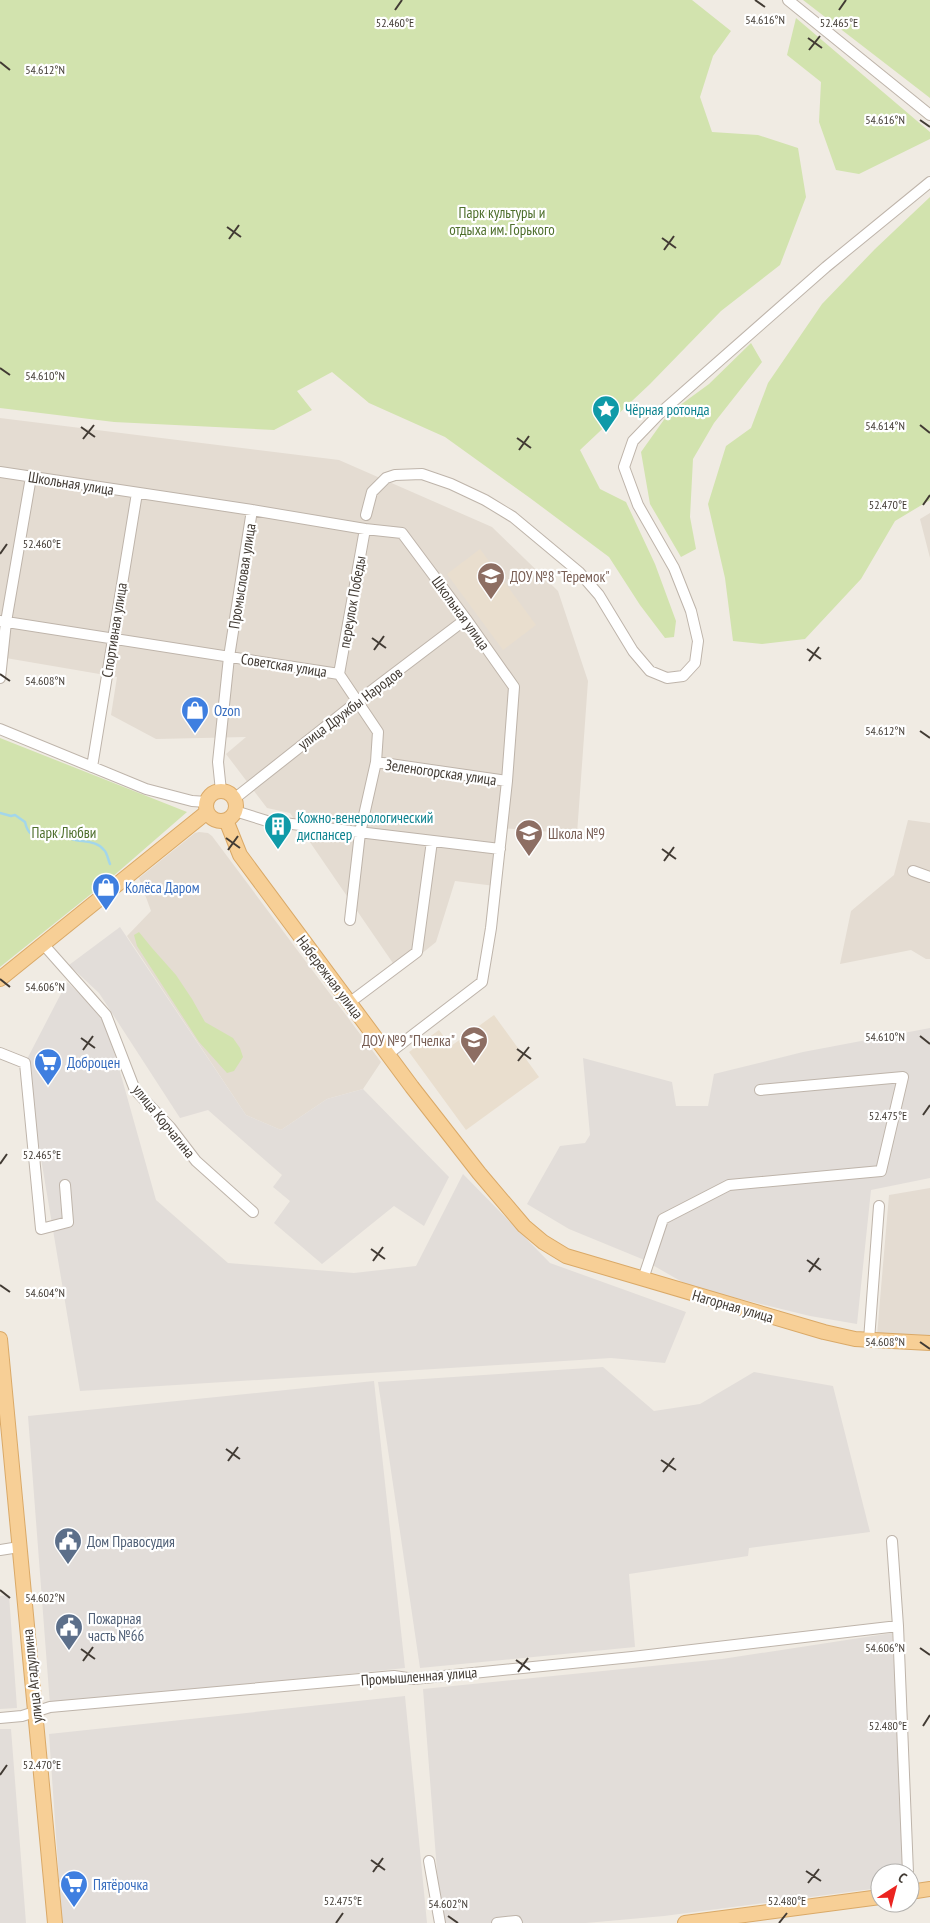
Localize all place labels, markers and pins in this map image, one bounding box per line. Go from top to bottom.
place icon: Чёрная ротонда [591,394,621,433]
place label: Чёрная ротонда [625,400,710,419]
school or university icon: ДОУ №8 "Теремок" [476,561,506,600]
place label: ДОУ №8 "Теремок" [510,567,610,586]
shop icon: Ozon [180,695,210,734]
place label: Ozon [214,701,240,720]
place label: Кожно-венерологический диспансер [297,808,433,844]
building icon: Кожно-венерологический диспансер [263,811,293,850]
school or university icon: Школа №9 [514,818,544,857]
place label: Школа №9 [548,824,605,843]
shop icon: Колёса Даром [91,872,121,911]
place label: Колёса Даром [125,878,200,897]
school or university icon: ДОУ №9 "Пчелка" [459,1025,489,1064]
place label: ДОУ №9 "Пчелка" [362,1031,455,1050]
supermarket icon: Доброцен [33,1047,63,1086]
place label: Доброцен [67,1053,120,1072]
public building icon: Дом Правосудия [53,1526,83,1565]
place label: Дом Правосудия [87,1532,175,1551]
place label: Пожарная часть №66 [88,1609,144,1645]
public building icon: Пожарная часть №66 [54,1612,84,1651]
supermarket icon: Пятёрочка [59,1869,89,1908]
place label: Пятёрочка [93,1875,148,1894]

